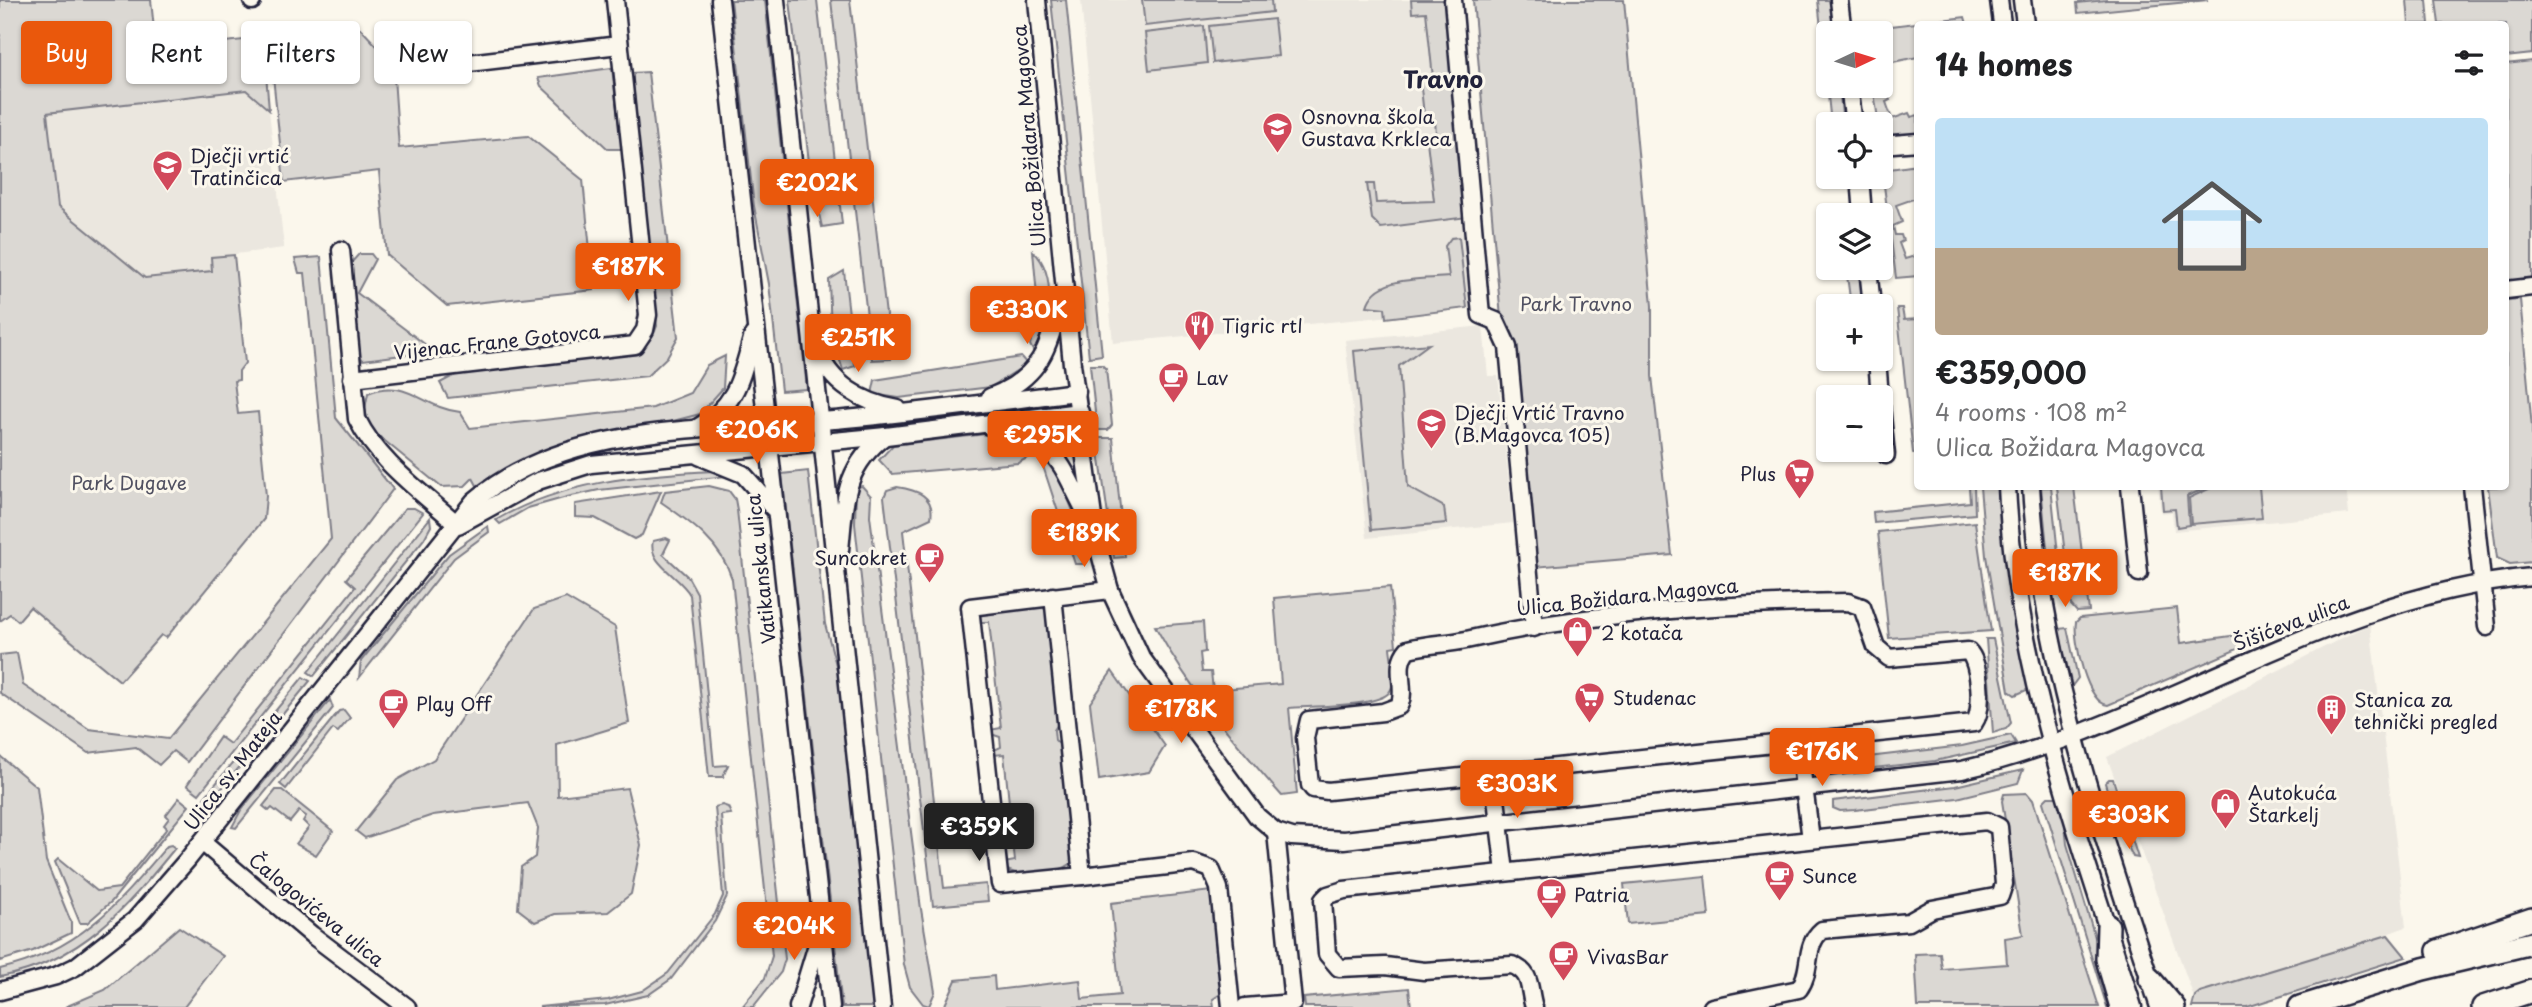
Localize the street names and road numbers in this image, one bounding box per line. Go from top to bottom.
street label: Ulica Božidara Magovca [1004,24,1052,248]
street label: Vijenac Frane Gotovca [393,316,602,366]
street label: Vatikanska ulica [738,493,782,645]
street label: Ulica Božidara Magovca [1515,570,1739,622]
street label: Šišićeva ulica [2229,587,2353,657]
street label: Ulica sv. Mateja [176,704,288,836]
street label: Čalogovićeva ulica [243,845,391,973]

